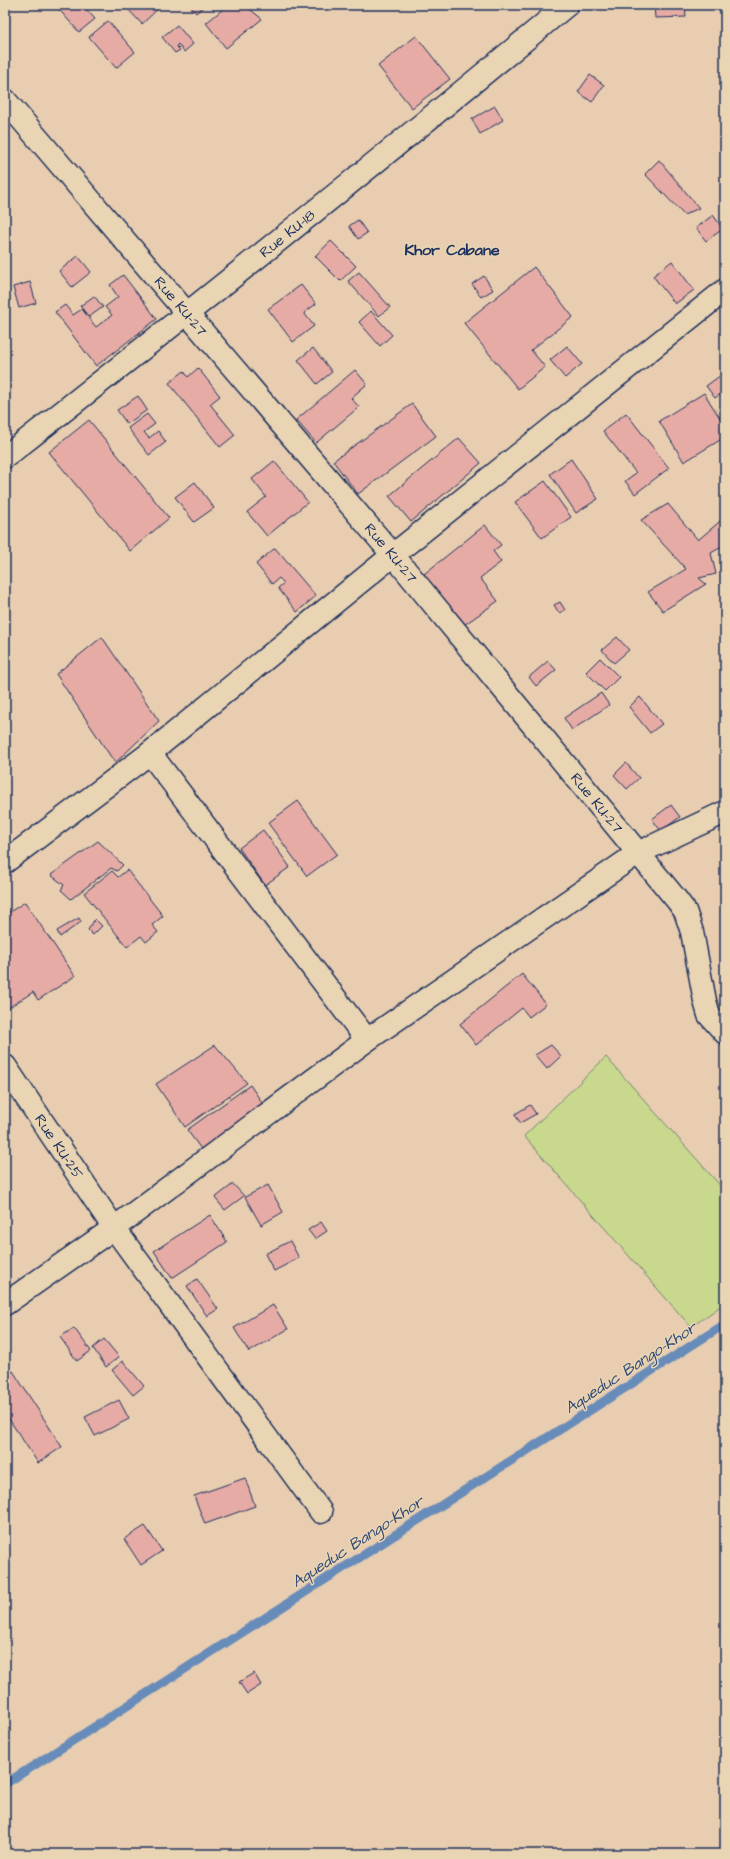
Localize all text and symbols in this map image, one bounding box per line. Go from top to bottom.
street label: Rue KU-18 [255,205,320,263]
district label: Khor Cabane [404,239,500,261]
street label: Rue KU-27 [149,272,212,341]
street label: Rue KU-27 [359,519,422,588]
street label: Rue KU-27 [565,769,628,838]
street label: Rue KU-25 [29,1110,88,1184]
water label: Aqueduc Bango-Khor [560,1316,703,1420]
water label: Aqueduc Bango-Khor [287,1490,430,1594]

